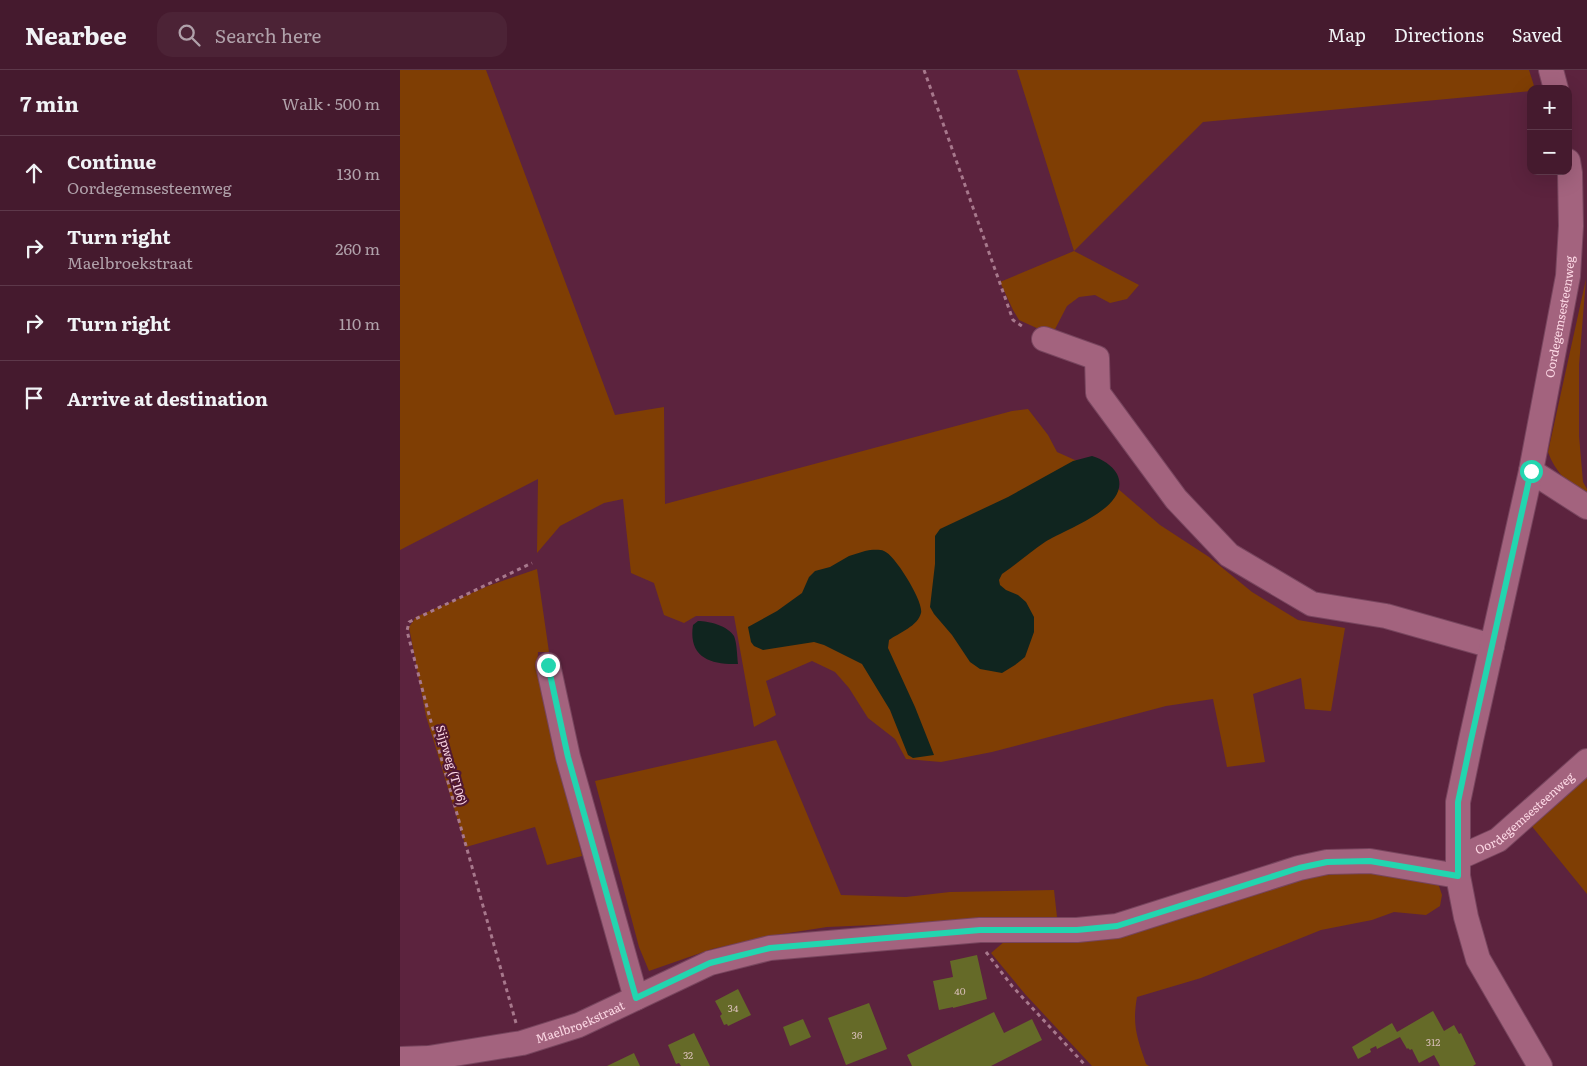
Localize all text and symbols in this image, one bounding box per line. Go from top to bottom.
search box [157,12,507,57]
text: Nearbee [25,17,127,52]
icon: search [175,21,203,49]
text: Search here [215,21,321,49]
text: Map [1328,21,1366,48]
text: Directions [1394,21,1484,48]
text: Saved [1512,21,1562,48]
map controls [1527,85,1572,175]
button: + [1527,85,1572,130]
text: 7 min [20,87,79,118]
text: Walk · 500 m [282,91,380,115]
button: − [1527,130,1572,175]
text: Continue [67,147,156,175]
icon: ahead [20,159,48,187]
text: 130 m [337,161,380,185]
text: Oordegemsesteenweg [67,175,232,199]
text: Turn right [67,222,171,250]
icon: right [20,234,48,262]
text: 260 m [335,236,380,260]
text: Maelbroekstraat [67,250,193,274]
street label: Oordegemsesteenweg [1540,255,1578,379]
icon: right [20,309,48,337]
text: Turn right [67,309,171,337]
text: 110 m [339,311,380,335]
icon: arrive [20,384,48,412]
text: Arrive at destination [67,384,268,412]
route start [1520,460,1543,483]
route end [537,654,560,677]
street label: Sijpweg (T106) [432,723,472,807]
street label: Oordegemsesteenweg [1472,767,1578,858]
house number: 40 [954,983,966,998]
street label: Maelbroekstraat [533,996,627,1047]
house number: 34 [728,1000,739,1015]
house number: 36 [852,1027,863,1042]
house number: 312 [1426,1034,1440,1049]
house number: 32 [683,1047,693,1062]

